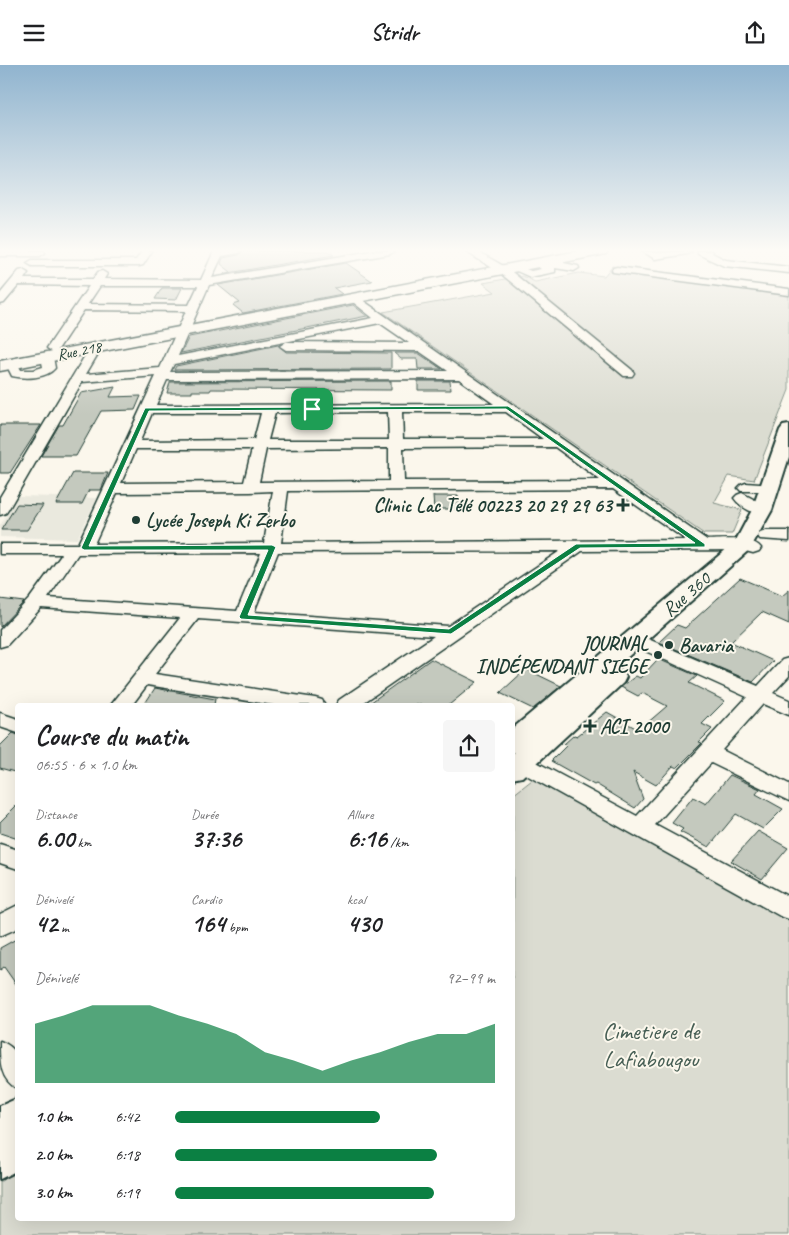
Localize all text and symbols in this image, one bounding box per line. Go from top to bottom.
icon: menu [20,19,48,47]
text: Stridr [371,19,418,47]
icon: share [741,19,769,47]
street label: Rue 218 [55,337,105,365]
pin [291,388,333,430]
icon: arrive [298,395,326,423]
place label: Clinic Lac Télé 00223 20 29 29 63 [373,493,614,518]
marker: Clinic Lac Télé 00223 20 29 29 63 [616,498,630,512]
place label: Lycée Joseph Ki Zerbo [146,508,296,533]
marker: Lycée Joseph Ki Zerbo [130,514,142,526]
street label: Rue 360 [657,565,717,622]
place label: JOURNAL INDÉPENDANT SIEGE [476,631,652,679]
place label: Bavaria [679,633,735,658]
marker: Bavaria [663,639,675,651]
marker: JOURNAL INDÉPENDANT SIEGE [652,649,664,661]
place label: ACI 2000 [600,714,670,739]
text: Course du matin [35,718,188,753]
button: share [443,720,495,772]
marker: ACI 2000 [584,720,596,732]
text: 06:55 · 6 × 1.0 km [35,755,137,775]
text: Distance [35,806,77,823]
text: Durée [191,806,218,823]
text: Allure [347,806,374,823]
text: 6.00 [35,823,74,855]
text: 37:36 [191,823,241,855]
text: 6:16 [347,823,387,855]
text: km [74,834,91,851]
text: /km [387,834,408,851]
text: Dénivelé [35,891,73,908]
text: Cardio [191,891,222,908]
text: kcal [347,891,366,908]
text: 42 [35,908,58,940]
text: 164 [191,908,225,940]
text: 430 [347,908,381,940]
text: m [58,919,69,936]
text: bpm [225,919,248,936]
text: Dénivelé [35,968,78,988]
text: 92–99 m [446,968,495,988]
park label: Cimetiere de Lafiabougou [603,1016,702,1074]
text: 1.0 km [35,1107,72,1127]
text: 6:42 [115,1107,140,1127]
text: 2.0 km [35,1145,72,1165]
text: 6:18 [115,1145,140,1165]
text: 3.0 km [35,1183,72,1203]
text: 6:19 [115,1183,140,1203]

